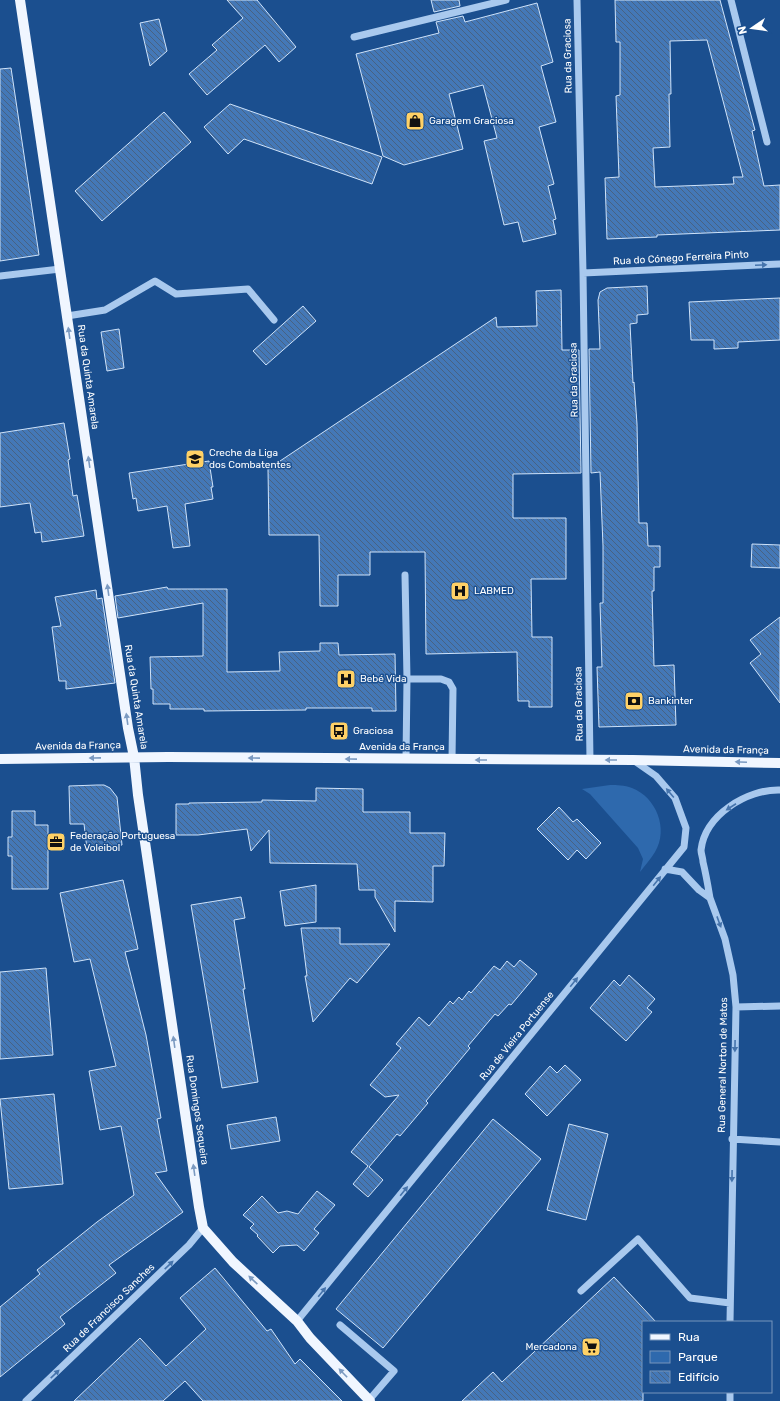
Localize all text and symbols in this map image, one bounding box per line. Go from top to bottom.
north arrow [732,8,772,48]
street label: Rua da Graciosa [561,18,575,94]
text: N [736,25,750,35]
shop icon: Garagem Graciosa [404,110,426,132]
place label: Garagem Graciosa [429,115,514,127]
street label: Rua do Cónego Ferreira Pinto [613,248,749,268]
one-way arrow [755,262,768,268]
street label: Rua da Quinta Amarela [75,324,101,430]
one-way arrow [66,327,72,339]
street label: Rua da Graciosa [567,342,581,418]
place label: Creche da Liga dos Combatentes [209,447,291,471]
school or university icon: Creche da Liga dos Combatentes [184,448,206,470]
one-way arrow [86,456,92,468]
hospital icon: LABMED [449,580,471,602]
one-way arrow [105,584,111,596]
place label: LABMED [474,585,514,597]
street label: Rua da Quinta Amarela [122,644,150,750]
street label: Rua da Graciosa [572,666,586,742]
hospital icon: Bebé Vida [335,668,357,690]
place label: Bebé Vida [360,673,406,685]
bank icon: Bankinter [623,690,645,712]
place label: Bankinter [648,695,693,707]
one-way arrow [124,713,130,725]
bus stop icon: Graciosa [328,720,350,742]
place label: Graciosa [353,725,393,737]
street label: Avenida da França [35,739,121,753]
street label: Avenida da França [359,741,445,753]
street label: Avenida da França [683,743,769,757]
one-way arrow [88,755,101,761]
one-way arrow [247,755,260,761]
one-way arrow [344,756,357,762]
one-way arrow [474,757,487,763]
one-way arrow [604,757,617,763]
one-way arrow [734,759,747,765]
one-way arrow [666,788,675,798]
one-way arrow [725,803,737,810]
place label: Federação Portuguesa de Voleibol [70,830,175,854]
office icon: Federação Portuguesa de Voleibol [45,831,67,853]
one-way arrow [652,875,661,886]
one-way arrow [716,917,722,929]
one-way arrow [570,976,579,987]
street label: Rua de Vieira Portuense [477,989,557,1083]
street label: Rua General Norton de Matos [716,997,730,1133]
one-way arrow [171,1036,177,1048]
one-way arrow [731,1040,738,1052]
street label: Rua Domingos Sequeira [183,1054,211,1166]
one-way arrow [190,1164,196,1177]
one-way arrow [729,1170,735,1183]
one-way arrow [399,1185,408,1196]
one-way arrow [164,1260,174,1270]
street label: Rua de Francisco Sanches [61,1261,157,1355]
one-way arrow [248,1276,257,1285]
one-way arrow [317,1286,326,1297]
legend [642,1321,772,1393]
text: Rua [678,1330,700,1344]
supermarket icon: Mercadona [580,1336,602,1358]
place label: Mercadona [525,1341,577,1353]
text: Parque [678,1350,718,1364]
one-way arrow [339,1368,348,1378]
one-way arrow [50,1370,59,1379]
text: Edifício [678,1370,719,1384]

